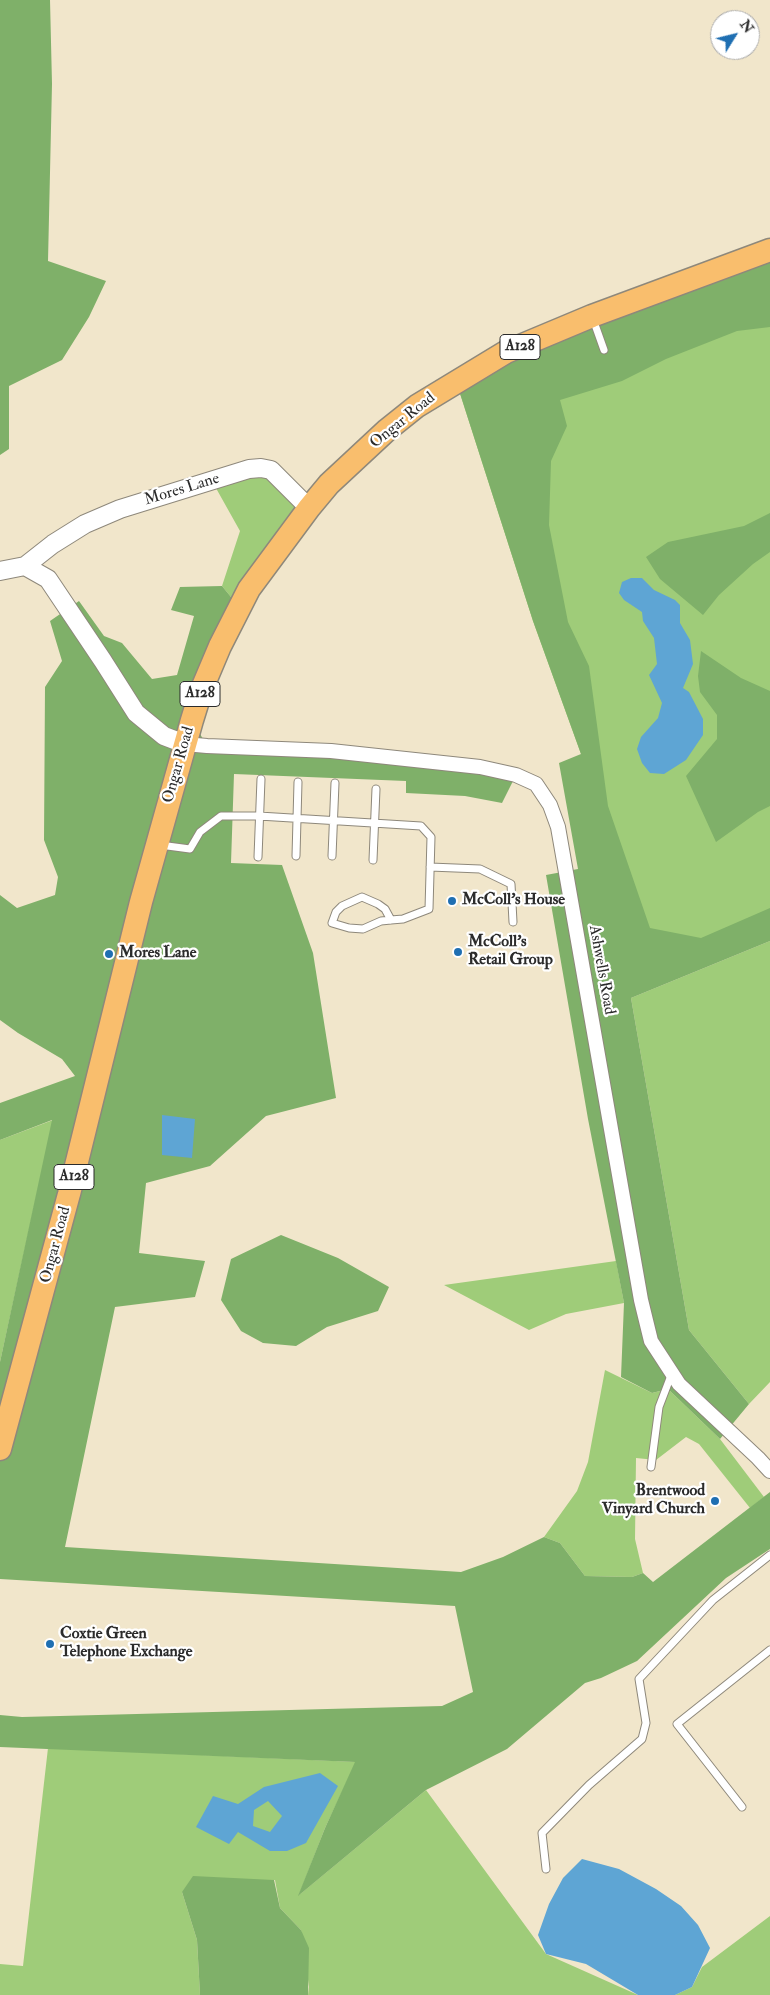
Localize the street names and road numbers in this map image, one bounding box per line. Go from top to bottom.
road number: A128 [500,334,540,360]
street label: Ongar Road [366,389,440,453]
street label: Mores Lane [142,469,222,511]
road number: A128 [180,682,220,706]
street label: Ongar Road [159,725,199,805]
street label: Ashwells Road [584,924,618,1016]
road number: A128 [54,1164,94,1190]
street label: Ongar Road [37,1205,75,1285]

